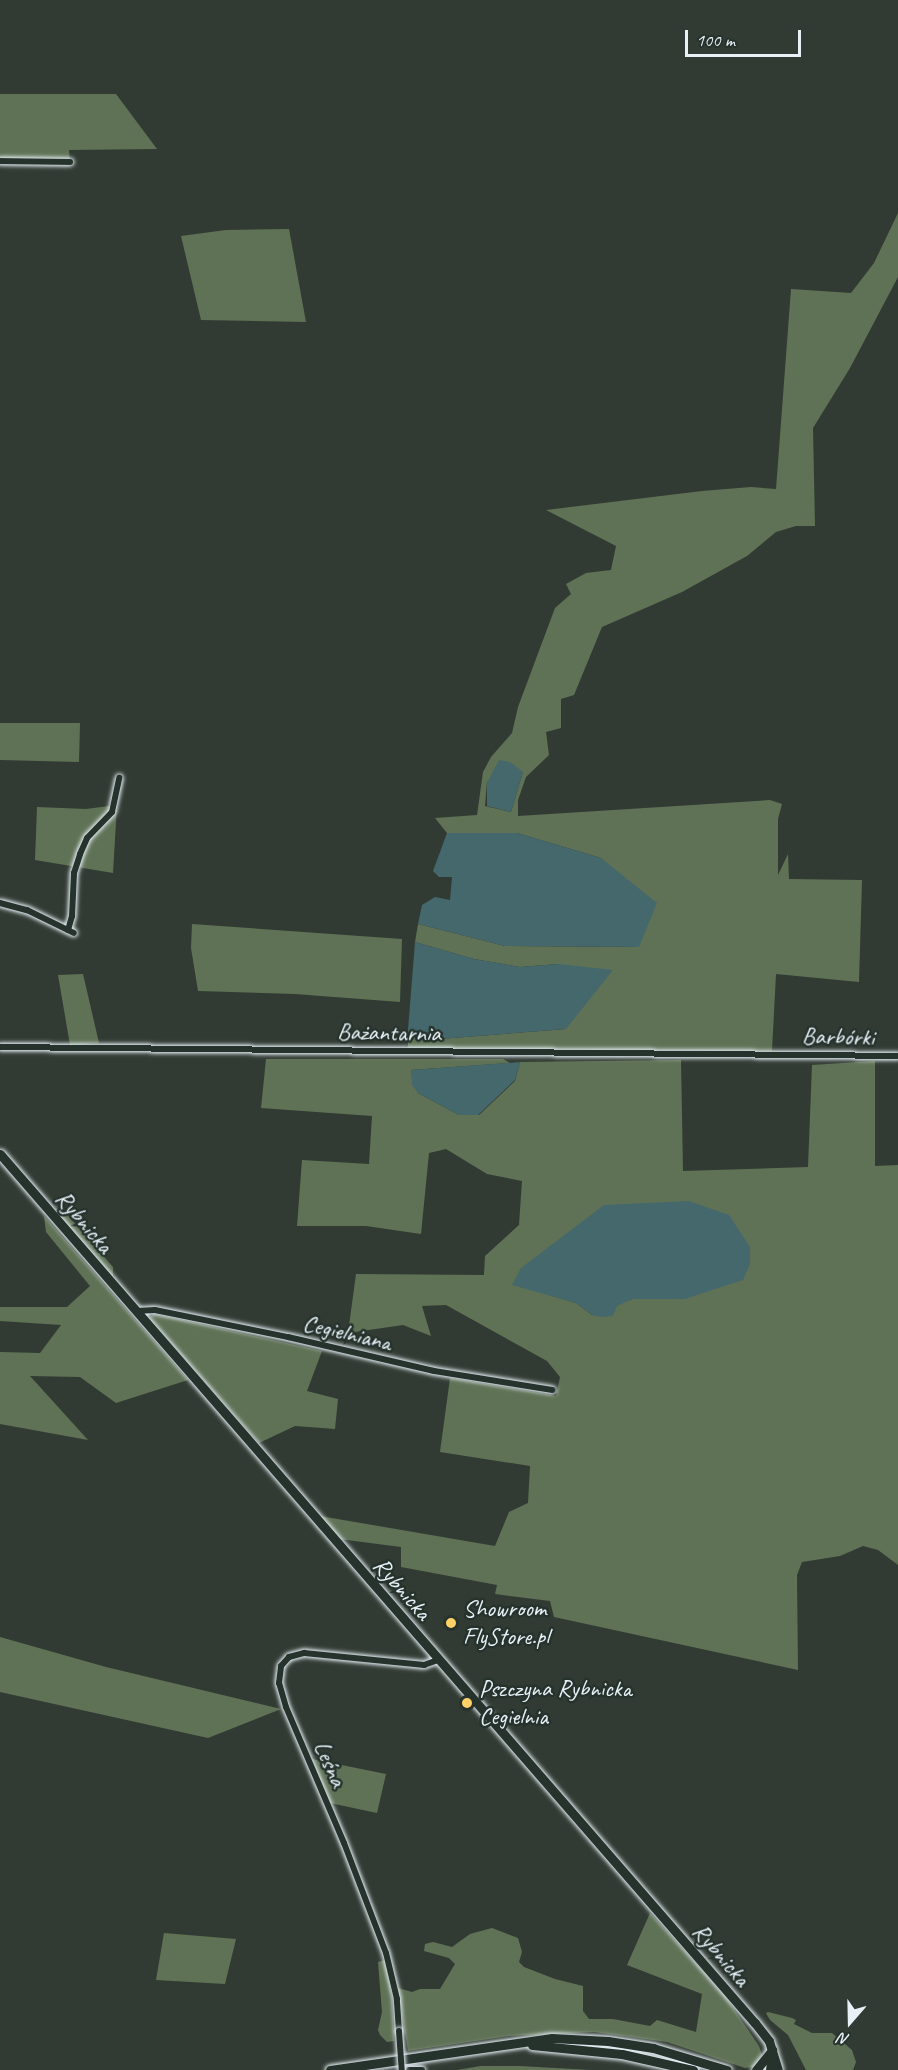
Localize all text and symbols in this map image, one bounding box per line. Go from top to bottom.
scale bar [688,18,804,56]
text: 100 m [696,29,735,51]
street label: Bażantarnia [337,1018,441,1048]
street label: Barbórki [802,1022,874,1052]
street label: Rybnicka [49,1185,119,1259]
street label: Cegielniana [300,1309,394,1357]
street label: Rybnicka [367,1552,437,1626]
place label: Showroom FlyStore.pl [463,1595,549,1651]
marker: Showroom FlyStore.pl [444,1616,458,1630]
place label: Pszczyna Rybnicka Cegielnia [479,1675,631,1731]
marker: Pszczyna Rybnicka Cegielnia [460,1696,474,1710]
street label: Leśna [307,1737,353,1791]
street label: Rybnicka [686,1918,756,1992]
north arrow [820,1992,880,2052]
text: N [836,2028,852,2050]

